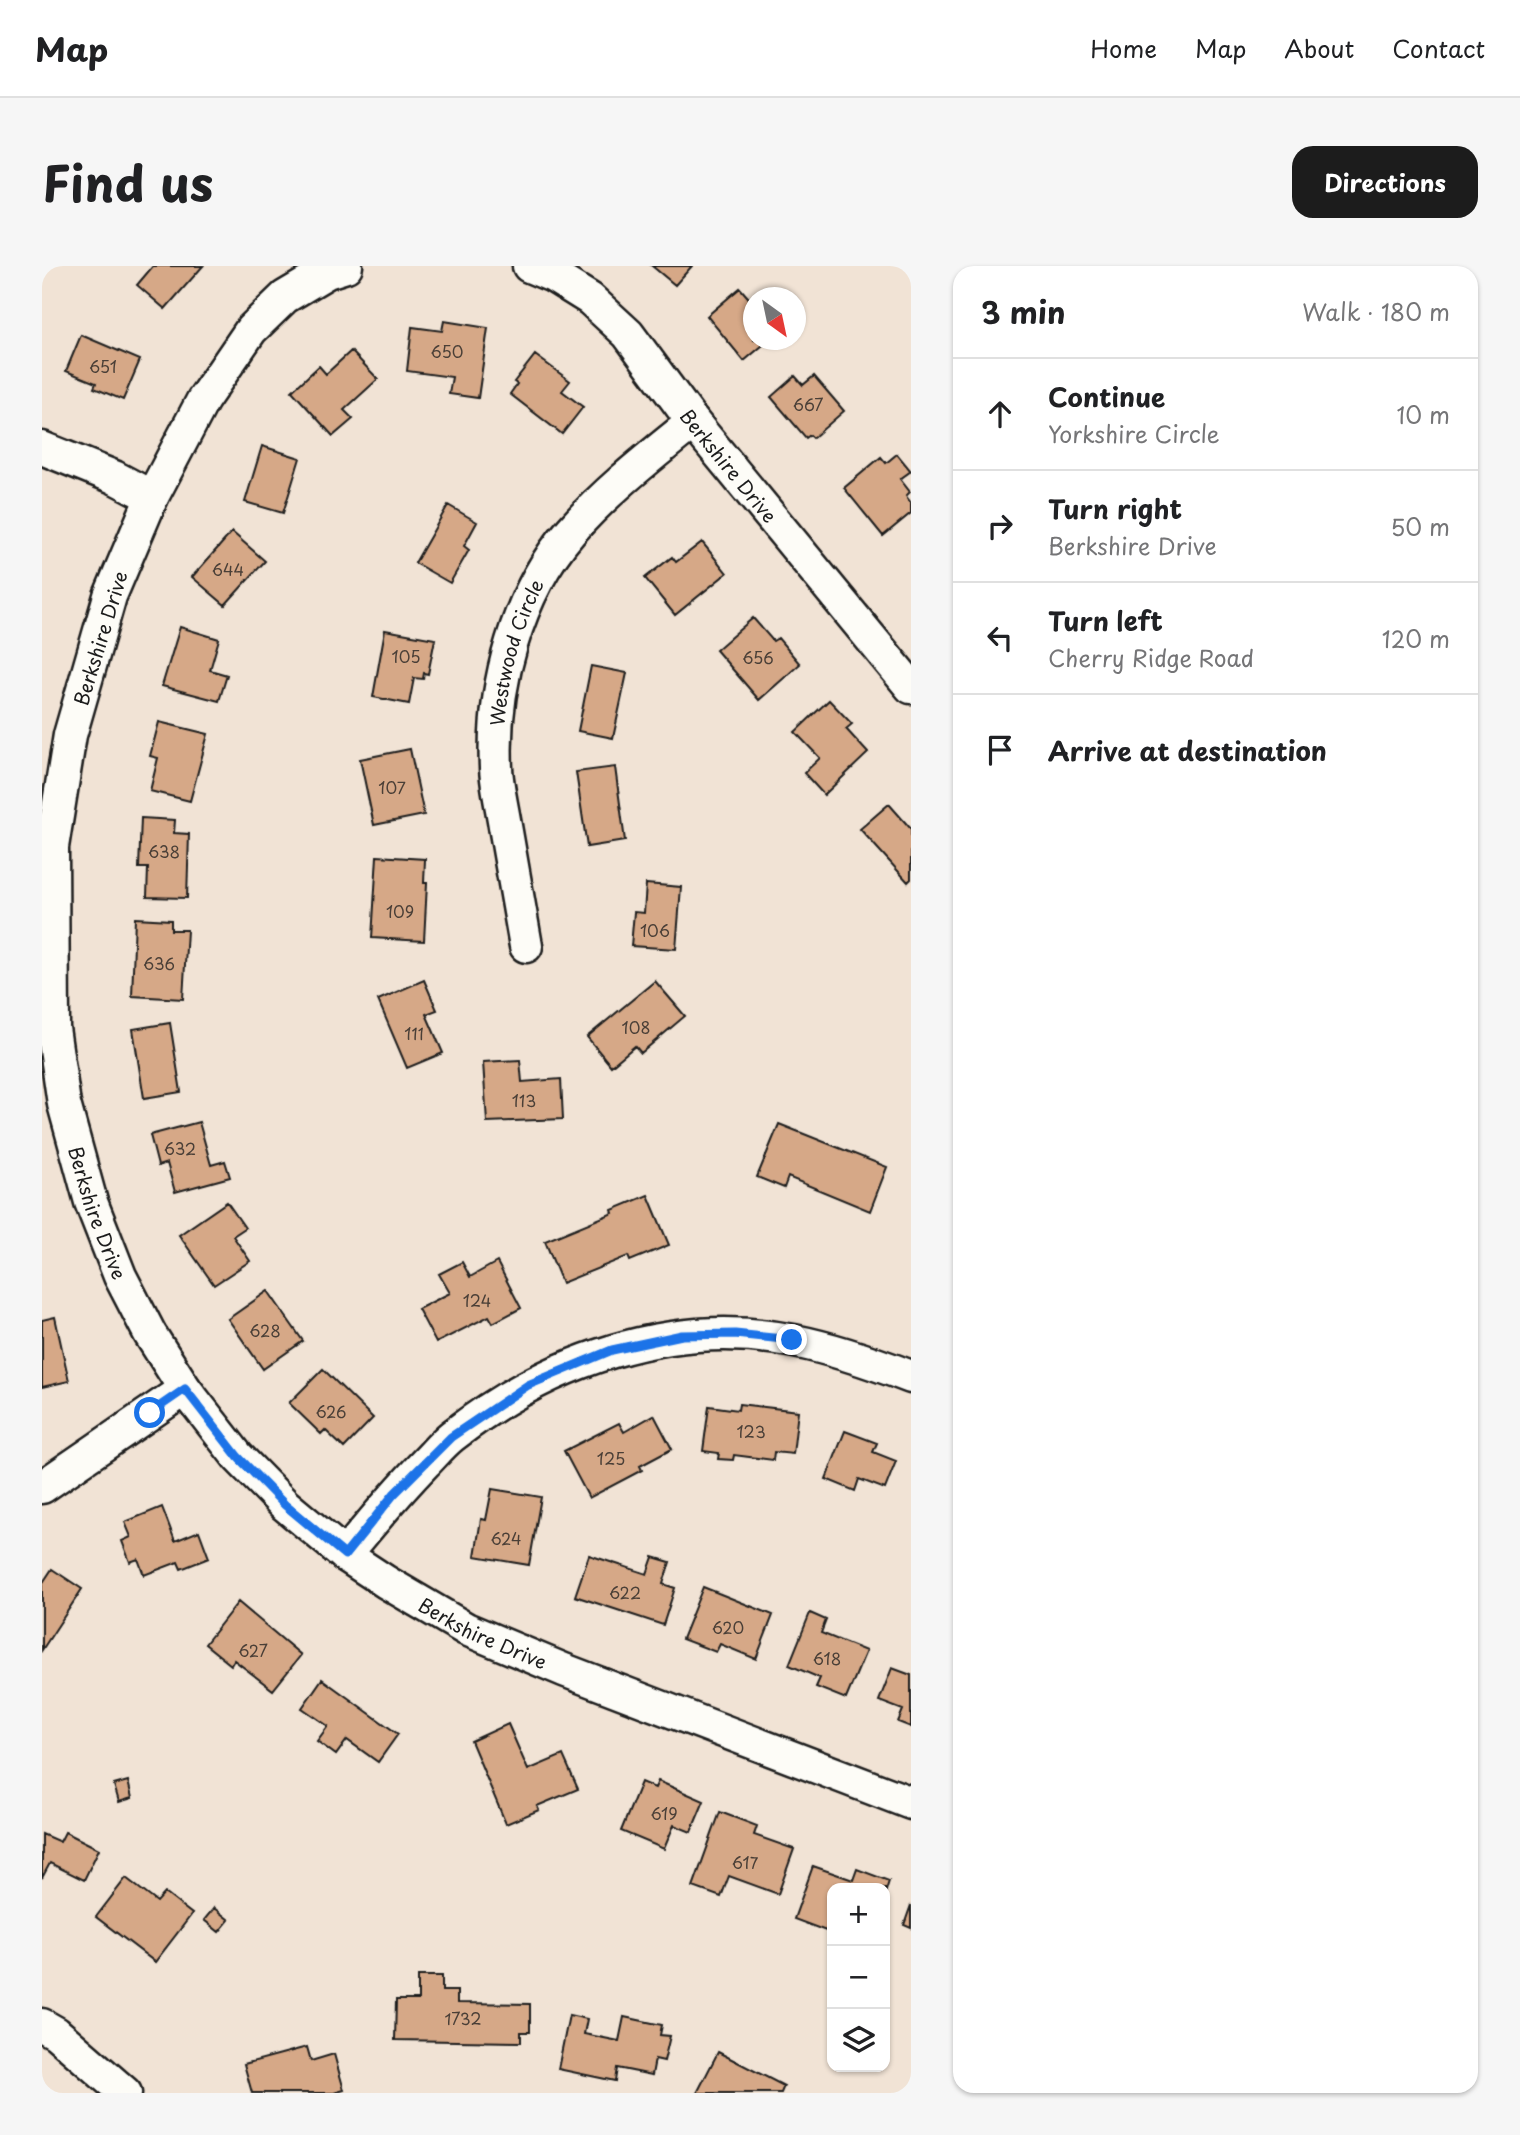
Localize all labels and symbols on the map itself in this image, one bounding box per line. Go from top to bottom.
north arrow [743,287,806,350]
house number: 650 [431,339,463,363]
house number: 651 [89,354,117,378]
house number: 667 [793,392,823,416]
street label: Berkshire Drive [674,403,784,528]
house number: 644 [212,557,244,581]
street label: Berkshire Drive [66,567,134,709]
street label: Westwood Circle [482,574,550,727]
house number: 105 [391,644,421,668]
house number: 656 [742,645,774,669]
house number: 107 [378,775,406,799]
house number: 638 [148,839,180,863]
house number: 109 [386,899,414,923]
house number: 106 [640,918,670,942]
house number: 636 [143,951,175,975]
house number: 108 [622,1015,650,1039]
house number: 111 [404,1021,424,1045]
house number: 113 [512,1088,536,1112]
house number: 632 [164,1136,196,1160]
street label: Berkshire Drive [62,1143,134,1283]
house number: 124 [463,1288,491,1312]
house number: 628 [249,1318,281,1342]
route end [776,1324,807,1355]
route start [134,1397,165,1428]
house number: 626 [315,1399,347,1423]
house number: 123 [736,1419,766,1443]
house number: 125 [597,1446,625,1470]
house number: 624 [490,1526,522,1550]
house number: 622 [609,1580,641,1604]
street label: Berkshire Drive [413,1590,551,1675]
house number: 620 [712,1615,744,1639]
house number: 627 [238,1638,268,1662]
house number: 618 [813,1646,841,1670]
house number: 619 [650,1801,678,1825]
house number: 617 [732,1850,759,1874]
house number: 1732 [444,2006,482,2030]

